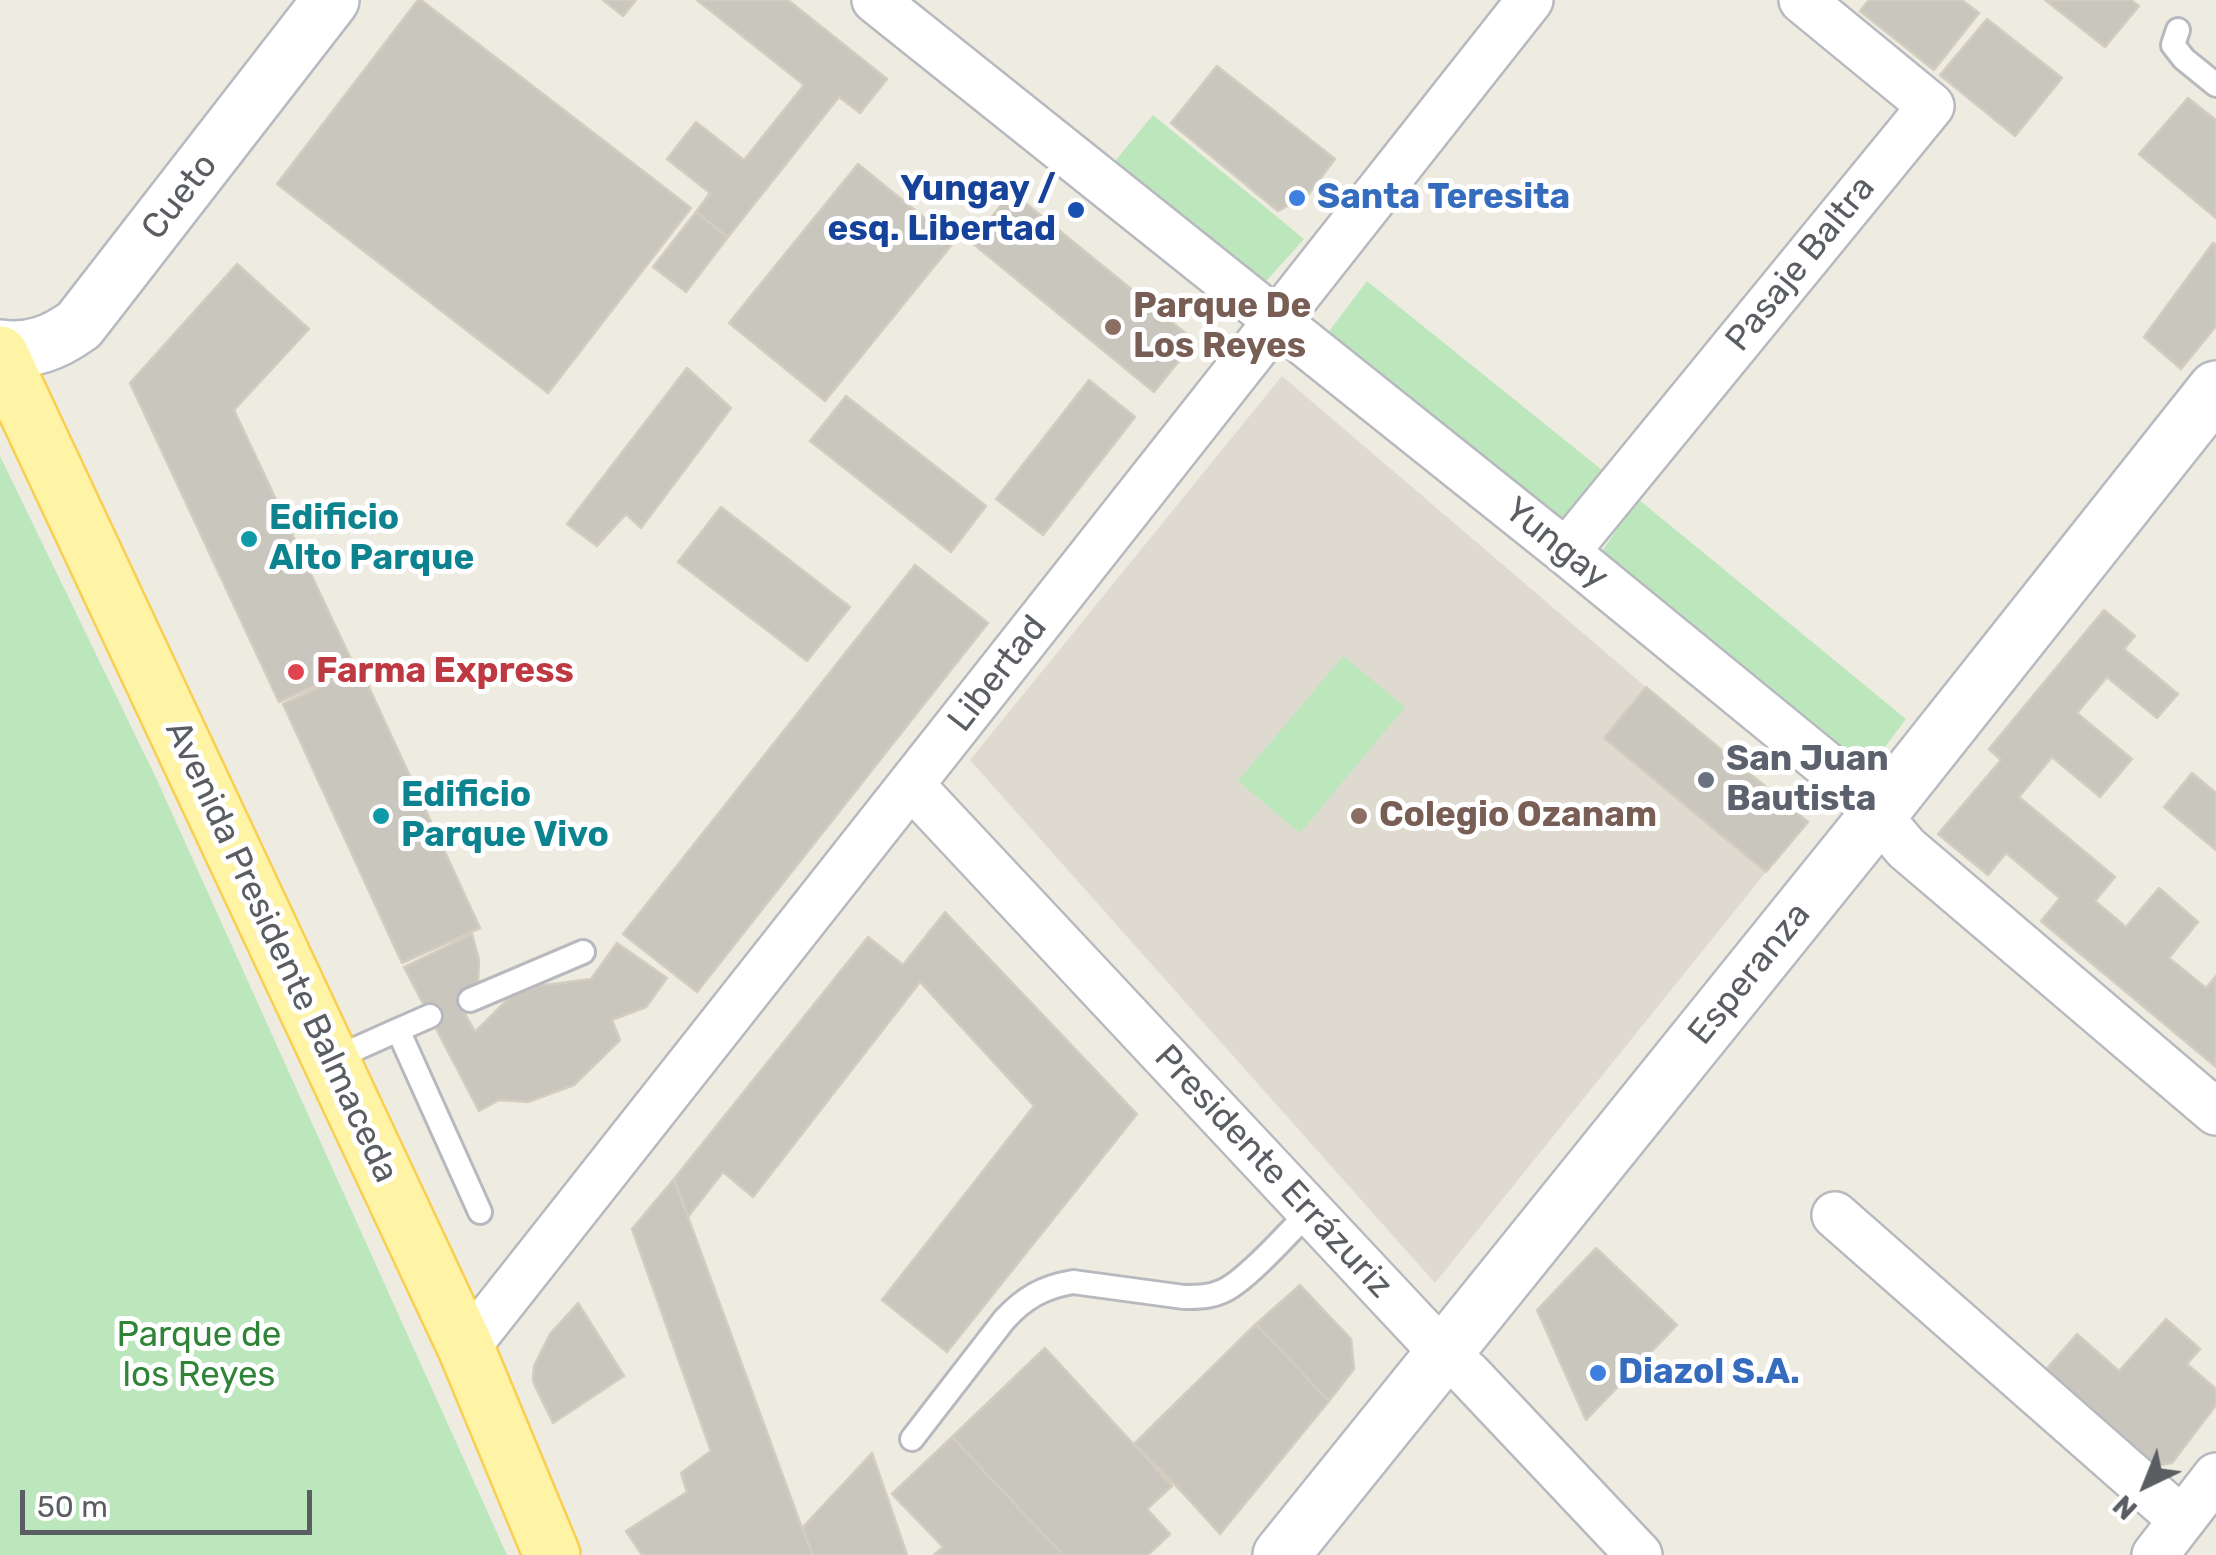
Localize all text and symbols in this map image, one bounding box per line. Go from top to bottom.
street label: Cueto [133,146,227,248]
street label: Pasaje Baltra [1718,168,1884,360]
place label: Yungay / esq. Libertad [828,169,1056,251]
place label: Santa Teresita [1317,177,1570,219]
marker: Santa Teresita [1286,187,1308,209]
marker: Yungay / esq. Libertad [1065,199,1087,221]
place label: Parque De Los Reyes [1133,286,1311,368]
marker: Parque De Los Reyes [1102,316,1124,338]
street label: Yungay [1495,489,1617,599]
place label: Edificio Alto Parque [269,498,474,580]
marker: Edificio Alto Parque [238,528,260,550]
street label: Libertad [940,608,1056,740]
place label: Farma Express [316,651,574,693]
marker: Farma Express [285,661,307,683]
street label: Avenida Presidente Balmaceda [155,715,407,1189]
place label: San Juan Bautista [1726,739,1889,821]
marker: San Juan Bautista [1695,769,1717,791]
place label: Edificio Parque Vivo [401,775,609,857]
place label: Colegio Ozanam [1379,795,1657,837]
marker: Edificio Parque Vivo [370,805,392,827]
marker: Colegio Ozanam [1348,805,1370,827]
street label: Esperanza [1680,895,1820,1053]
street label: Presidente Errázuriz [1145,1037,1401,1307]
park label: Parque de los Reyes [117,1315,281,1397]
place label: Diazol S.A. [1618,1352,1800,1394]
marker: Diazol S.A. [1587,1362,1609,1384]
north arrow [2096,1435,2196,1535]
scale bar [25,1470,318,1532]
text: N [2107,1488,2144,1526]
text: 50 m [37,1489,108,1525]

